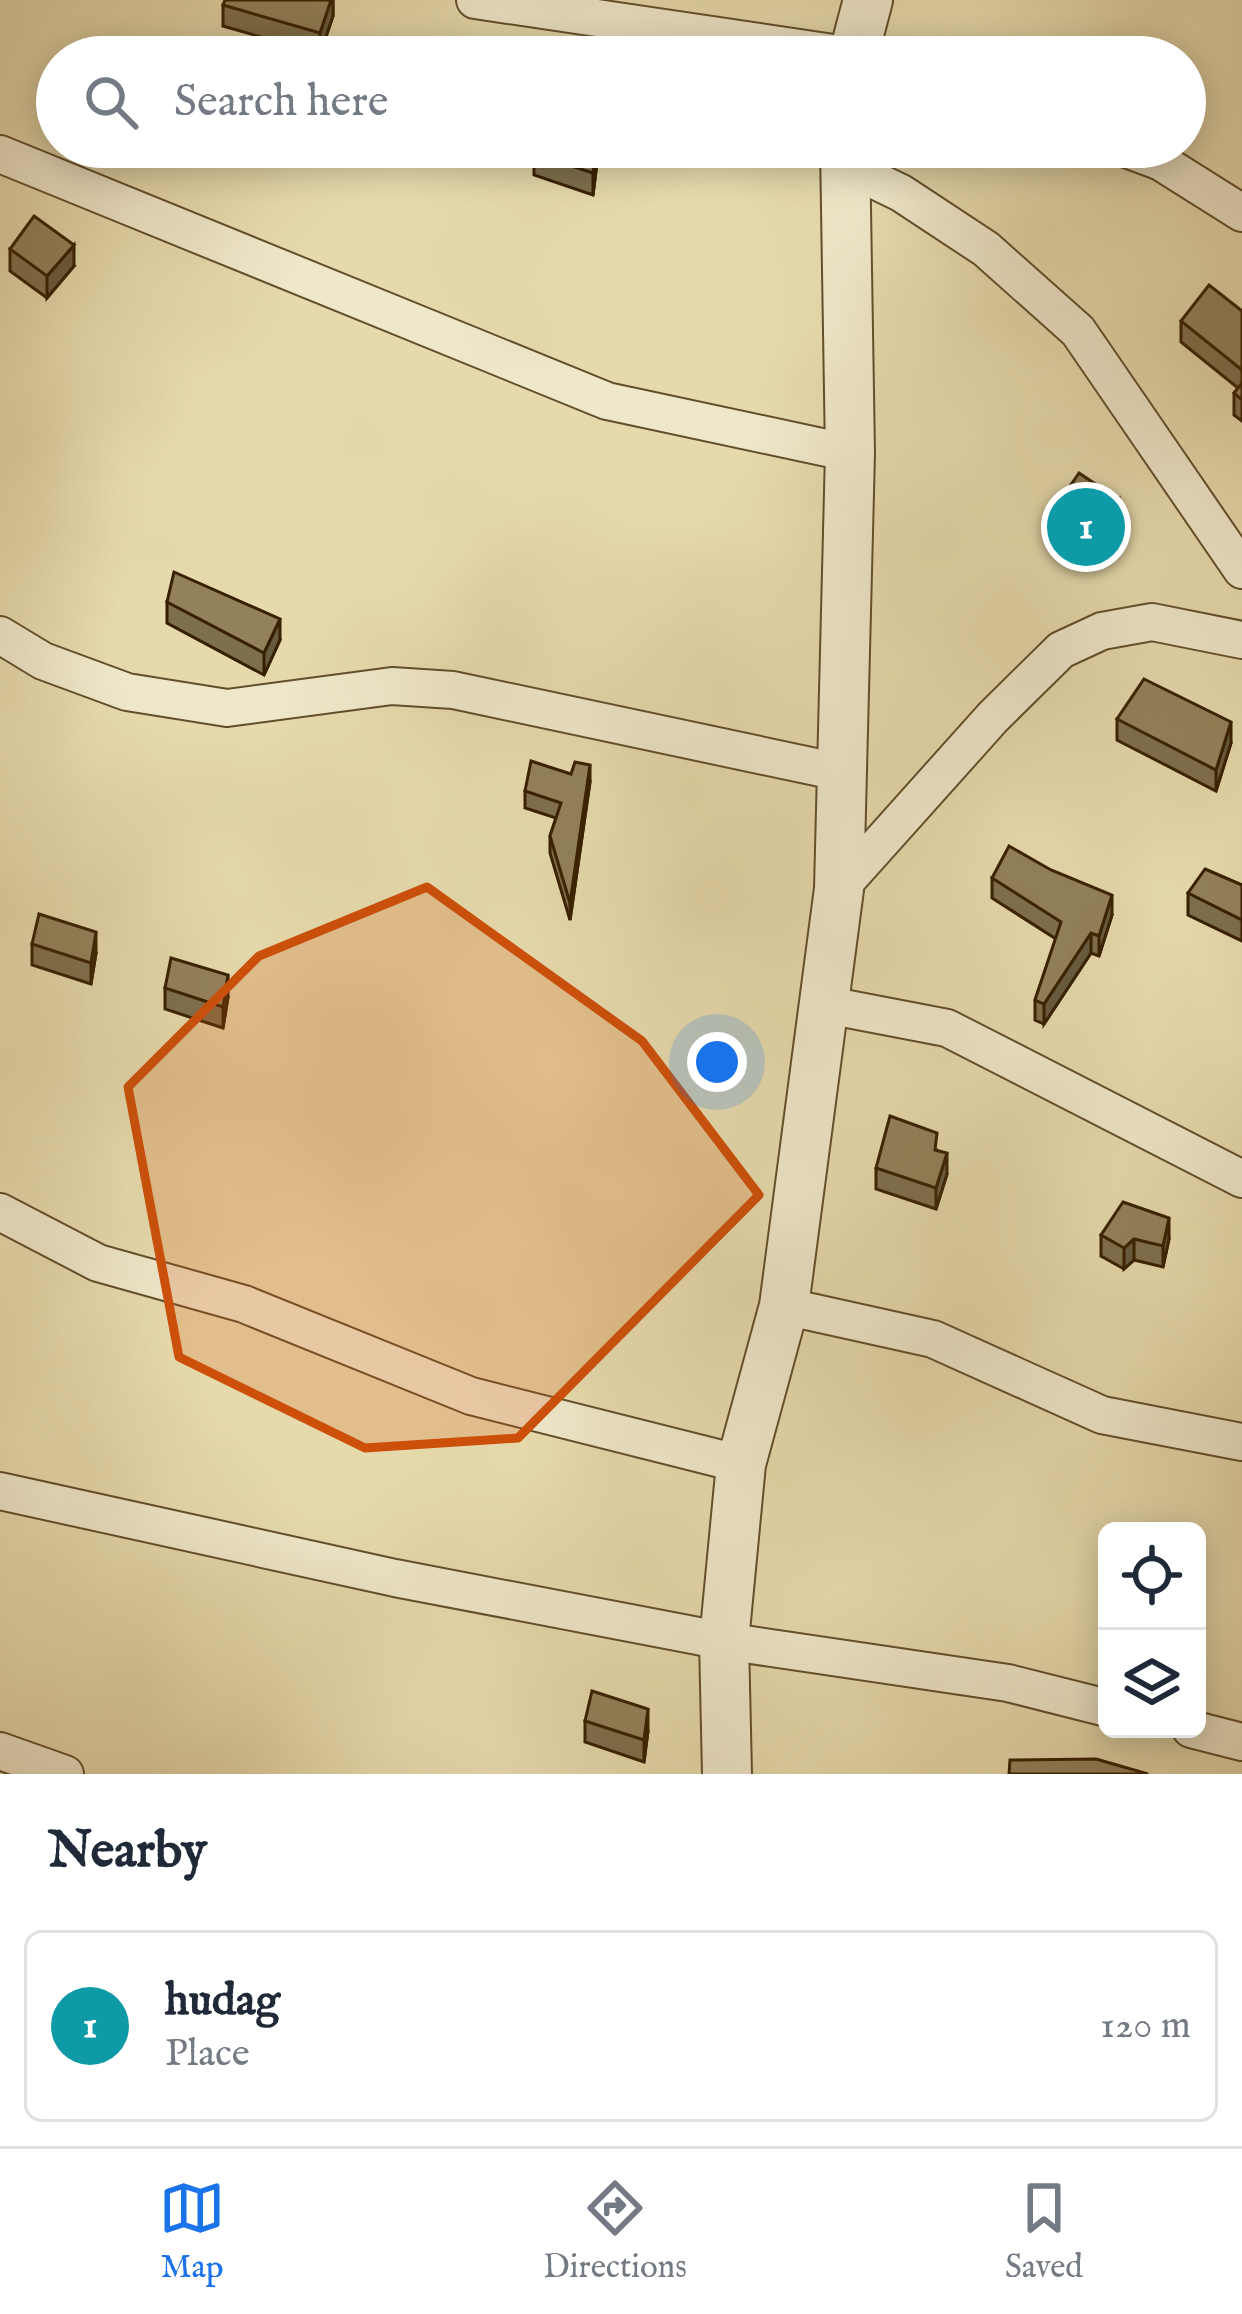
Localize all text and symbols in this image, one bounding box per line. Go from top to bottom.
search box [36,36,1206,168]
icon: search [78,69,144,135]
text: Search here [174,74,388,131]
pin: 1 [1047,482,1125,572]
your location [687,1032,747,1092]
map controls [1098,1522,1206,1738]
button: locate [1098,1522,1206,1630]
button: layers [1098,1630,1206,1738]
text: Nearby [48,1820,207,1885]
text: hudag [165,1973,280,2030]
text: 1 [83,2002,97,2051]
text: 120 m [1100,2002,1191,2051]
text: Place [165,2030,250,2079]
tab: Map [159,2175,225,2289]
tab: Directions [543,2175,687,2289]
tab: Saved [1005,2175,1083,2289]

